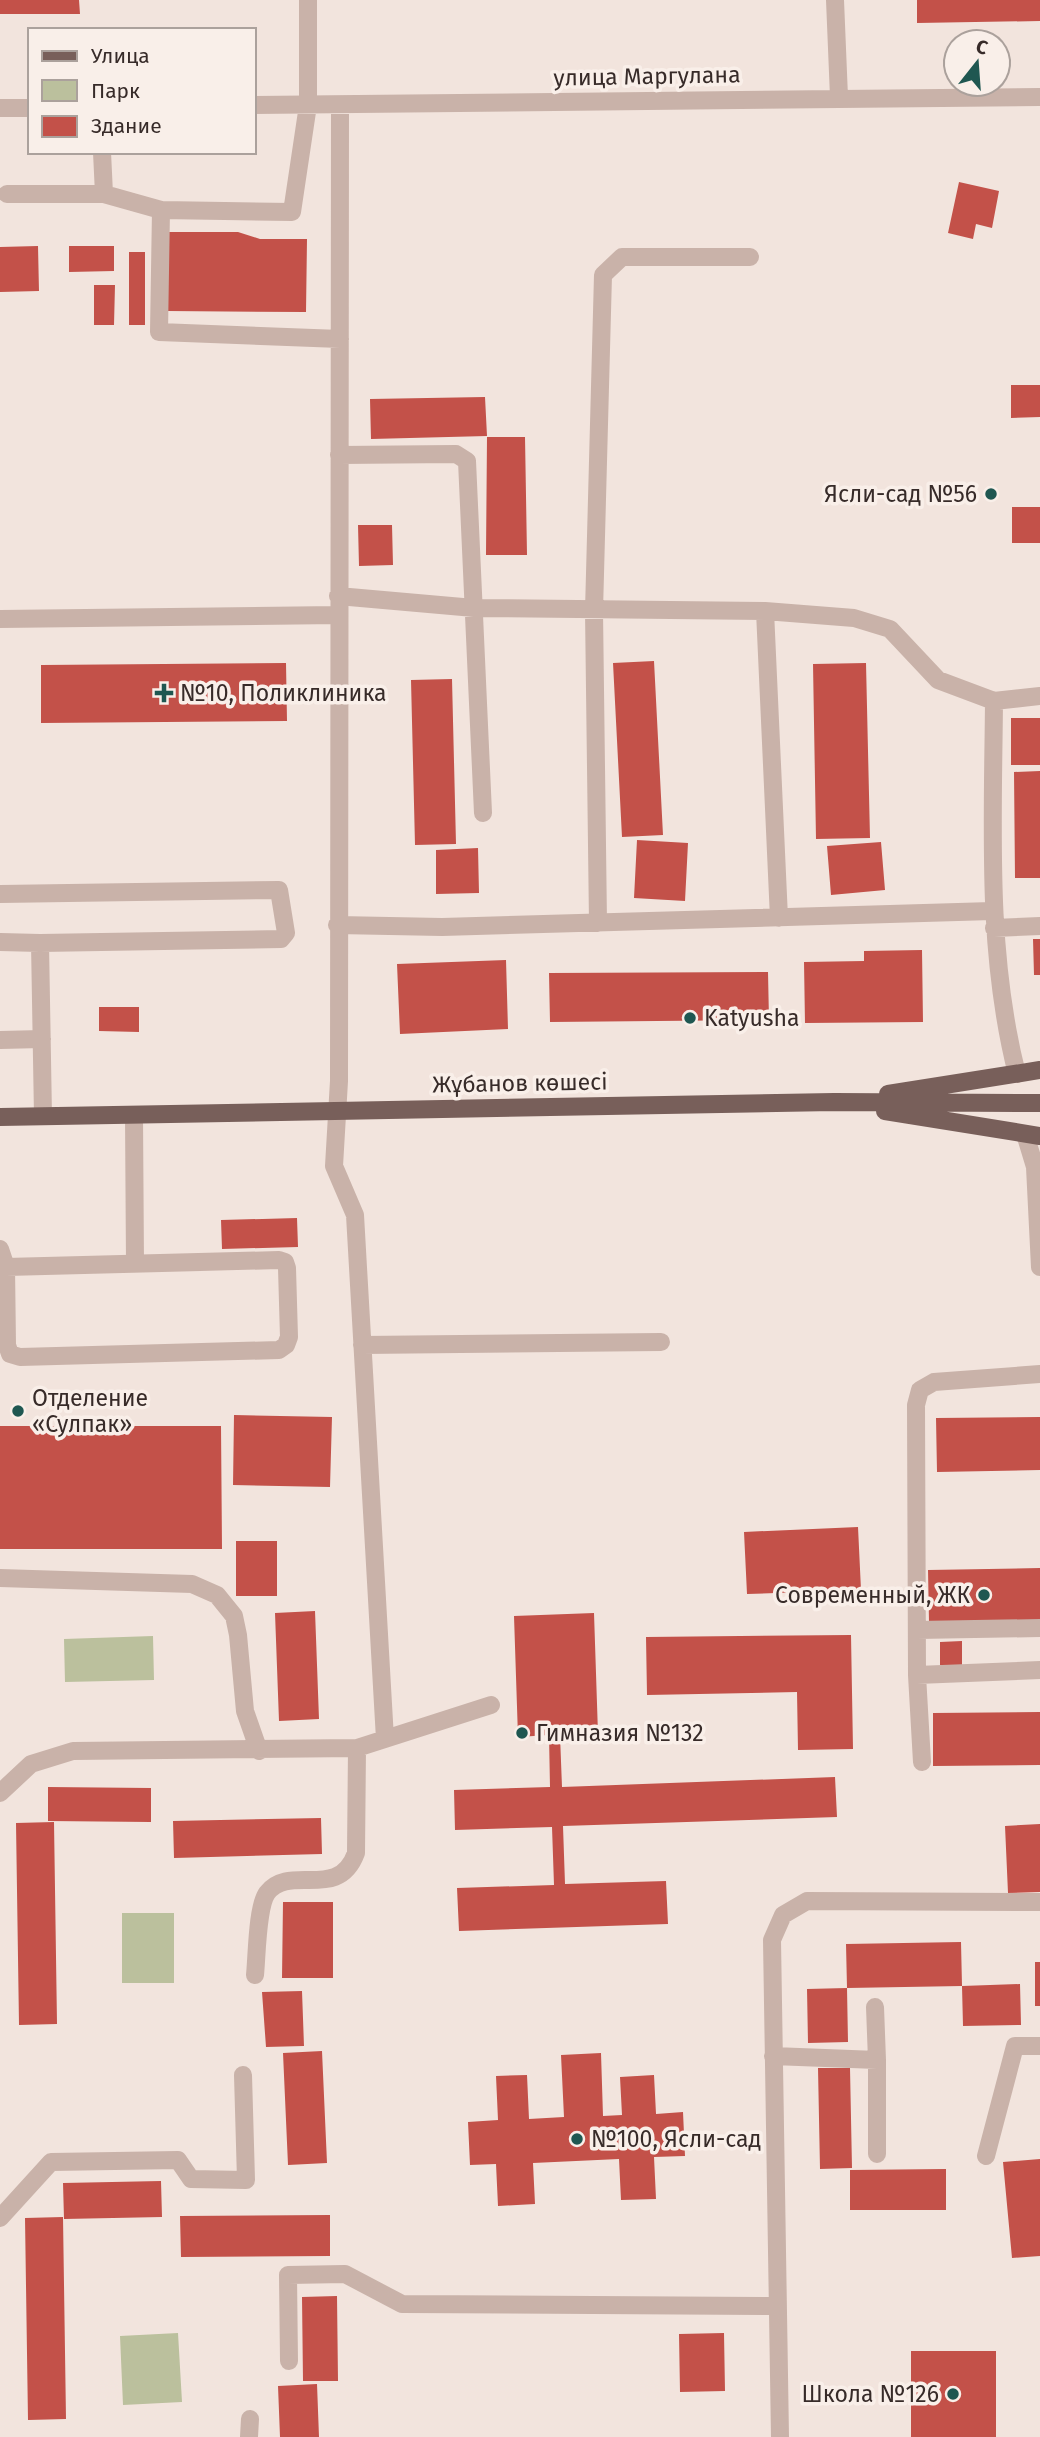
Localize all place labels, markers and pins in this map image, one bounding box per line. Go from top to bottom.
place label: Ясли-сад №56 [824,480,977,508]
marker: Ясли-сад №56 [983,486,999,502]
place label: №10, Поликлиника [180,679,387,707]
marker: №10, Поликлиника [154,683,174,703]
place label: Katyusha [704,1004,800,1032]
marker: Katyusha [682,1010,698,1026]
place label: Отделение «Сулпак» [32,1384,148,1438]
marker: Отделение «Сулпак» [10,1403,26,1419]
place label: Современный, ЖК [775,1581,970,1609]
marker: Современный, ЖК [976,1587,992,1603]
place label: Гимназия №132 [536,1719,704,1747]
marker: Гимназия №132 [514,1725,530,1741]
place label: №100, Ясли-сад [591,2125,761,2153]
marker: №100, Ясли-сад [569,2131,585,2147]
place label: Школа №126 [802,2380,939,2408]
marker: Школа №126 [945,2386,961,2402]

